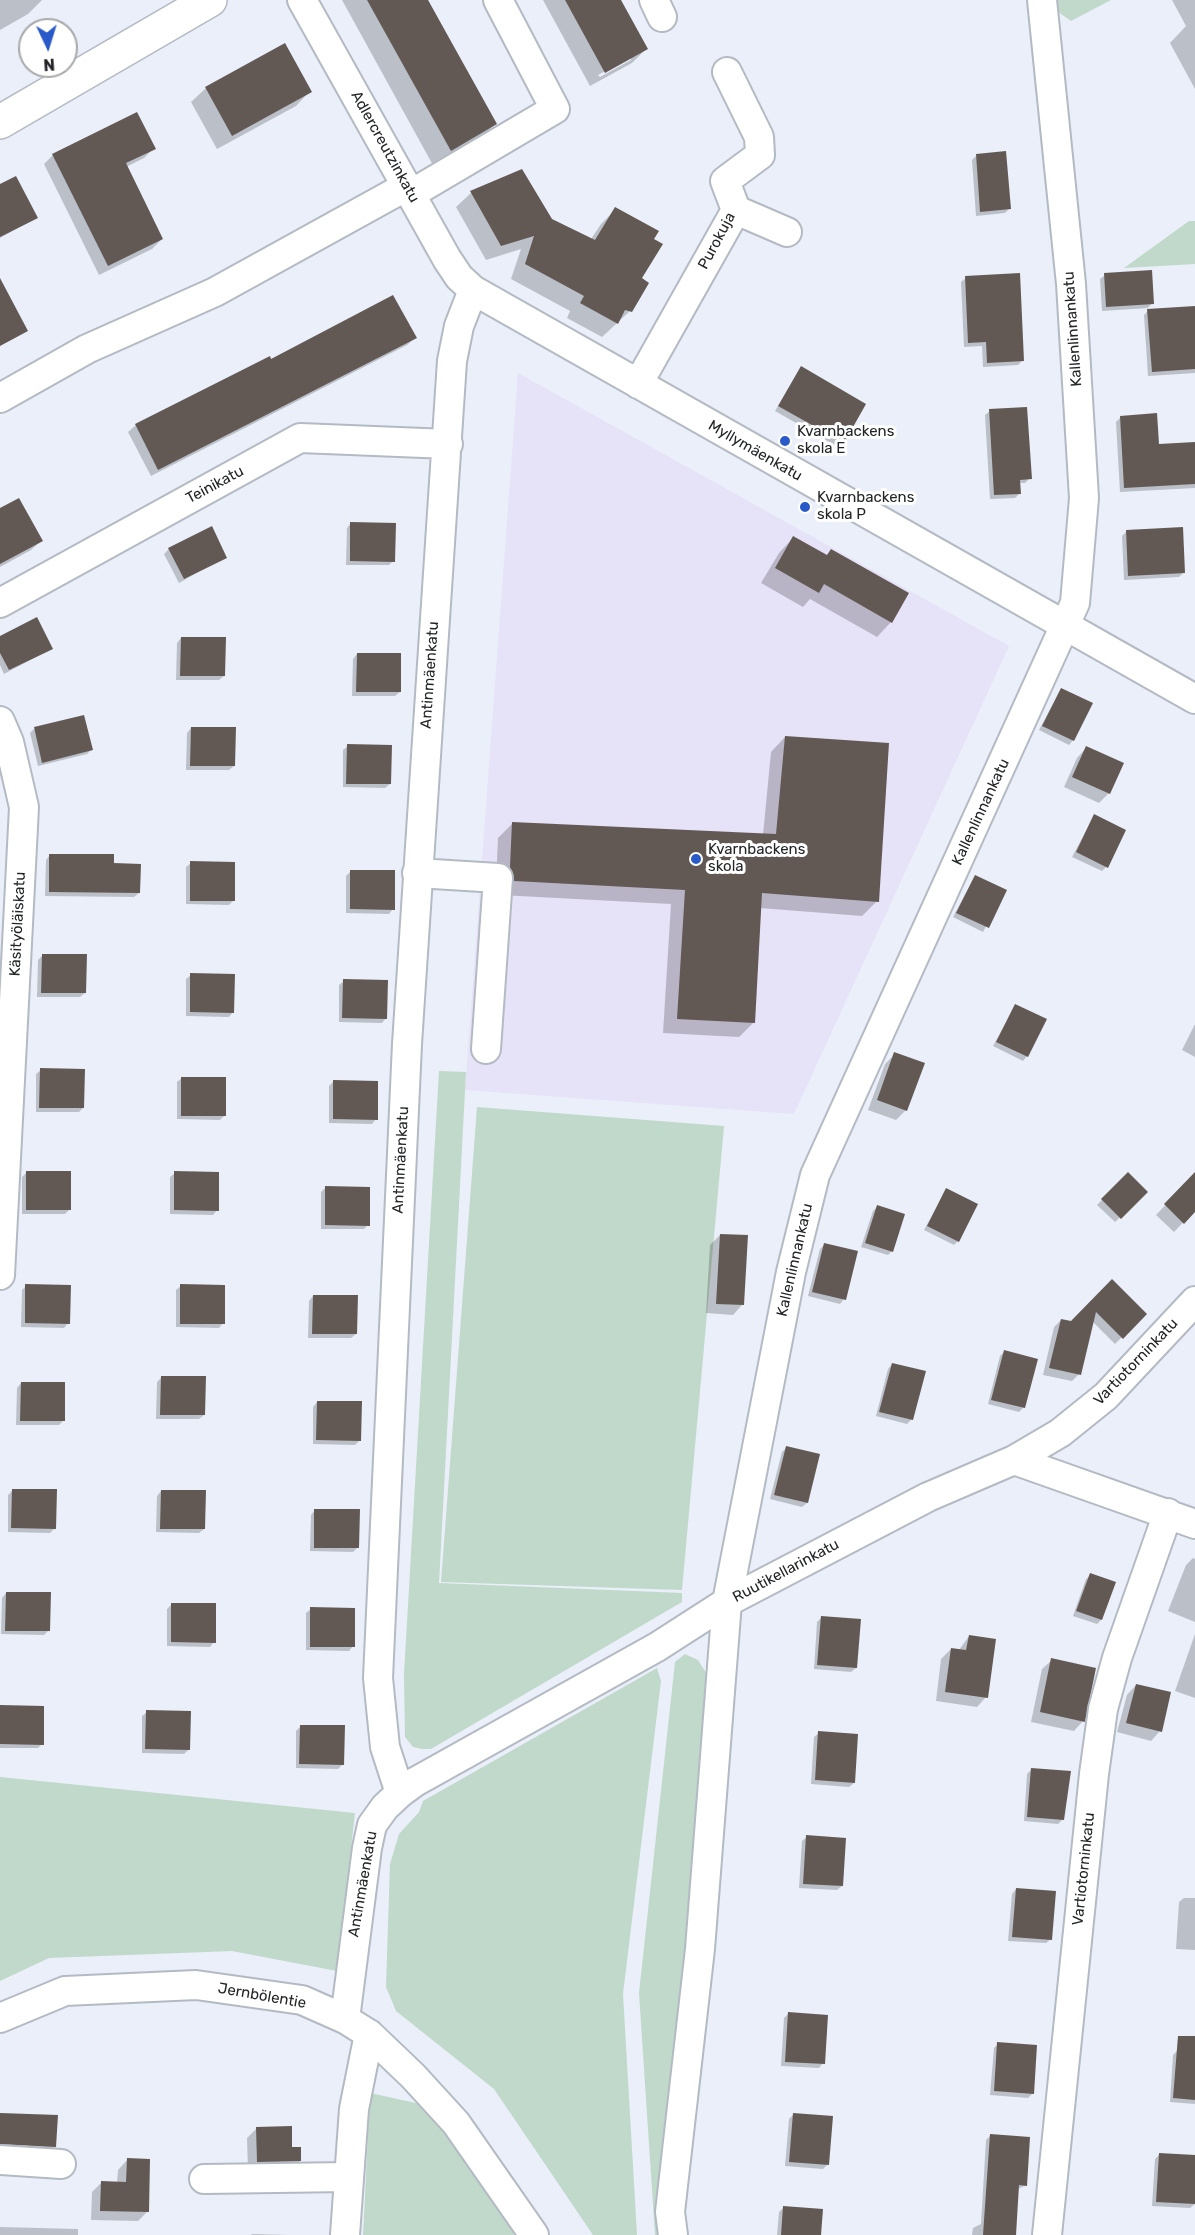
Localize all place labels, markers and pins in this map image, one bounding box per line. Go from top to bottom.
place label: Kvarnbackens skola E [797,423,894,458]
marker: Kvarnbackens skola E [778,434,792,448]
place label: Kvarnbackens skola P [817,489,914,524]
marker: Kvarnbackens skola P [798,500,812,514]
place label: Kvarnbackens skola [708,841,805,876]
marker: Kvarnbackens skola [689,852,703,866]

